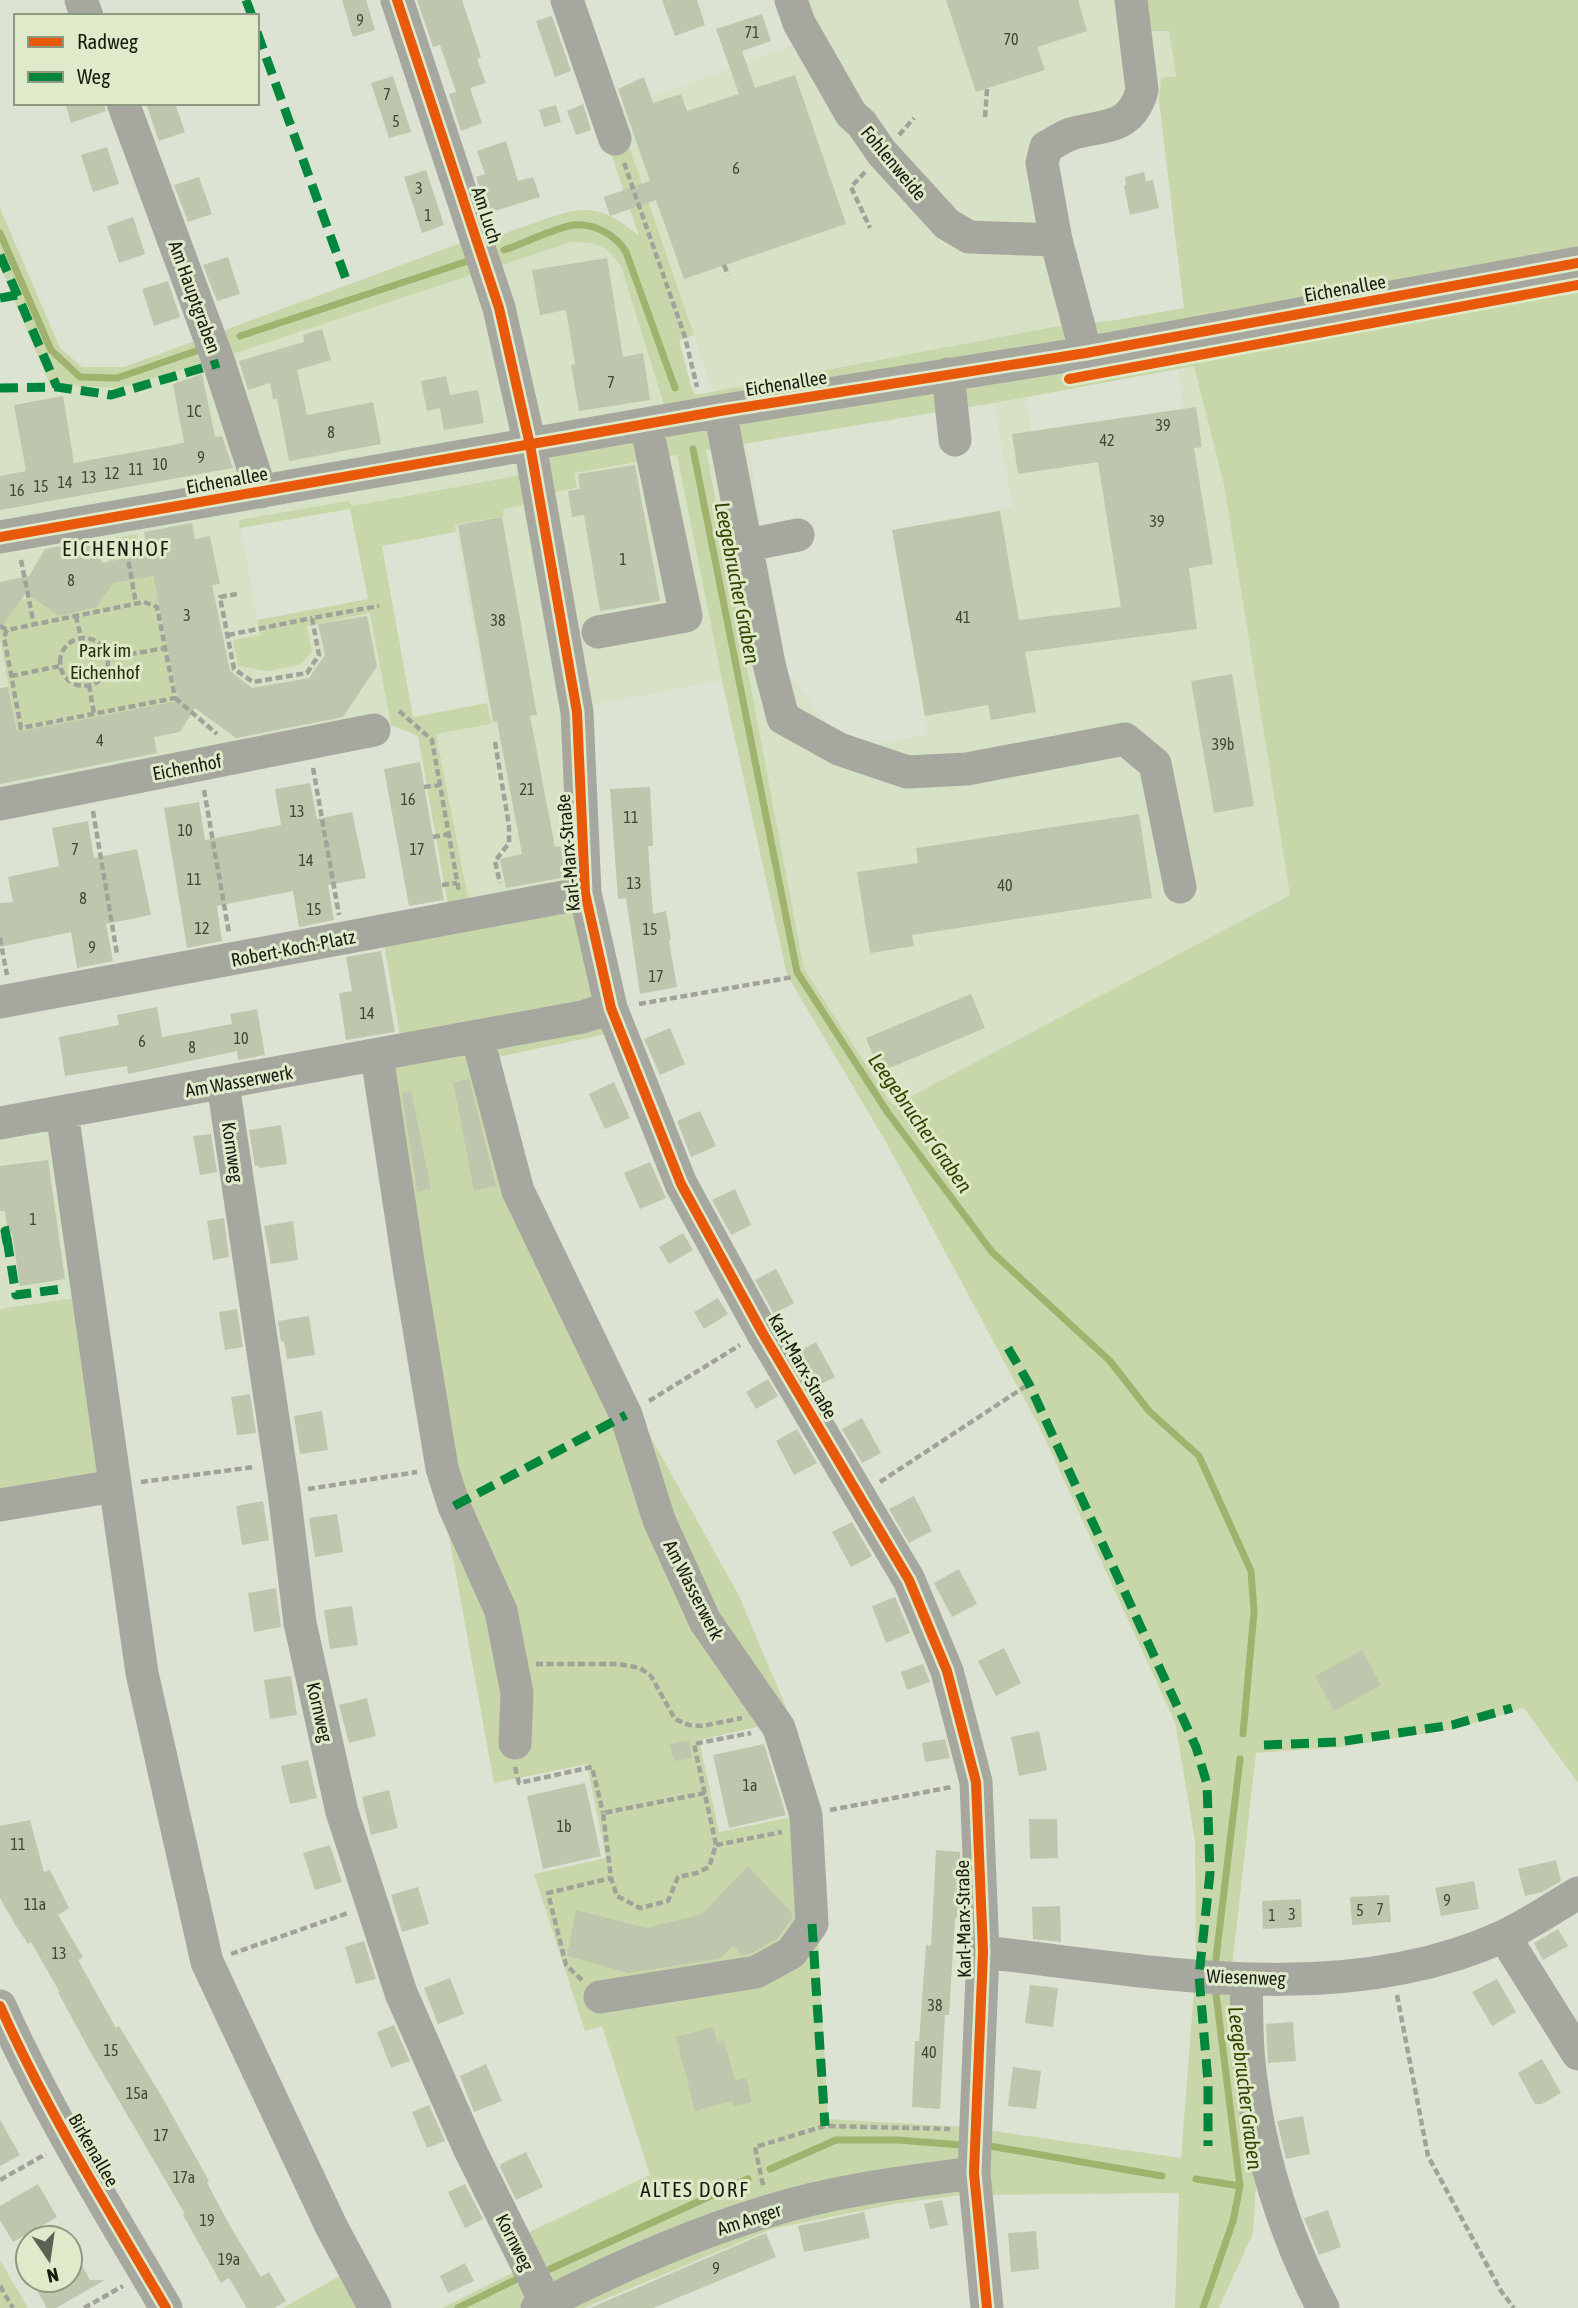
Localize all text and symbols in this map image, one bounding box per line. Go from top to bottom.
house number: 9 [356,11,364,29]
legend [14,14,259,105]
house number: 71 [744,23,760,41]
text: Radweg [77,29,138,53]
house number: 70 [1003,30,1019,48]
text: Weg [77,64,110,88]
house number: 7 [383,85,391,103]
house number: 5 [392,112,400,130]
street label: Fohlenweide [857,121,931,205]
house number: 6 [732,159,740,177]
house number: 3 [415,179,423,197]
street label: Am Luch [468,184,506,246]
house number: 1 [424,206,432,224]
street label: Am Hauptgraben [164,238,226,356]
street label: Eichenallee [1302,270,1388,306]
street label: Eichenallee [744,366,828,400]
house number: 7 [607,373,615,391]
house number: 1C [187,402,201,420]
house number: 39 [1155,416,1171,434]
house number: 8 [327,423,335,441]
house number: 42 [1099,431,1115,449]
house number: 9 [197,448,205,466]
house number: 10 [152,455,168,473]
house number: 11 [128,460,144,478]
street label: Eichenallee [184,462,270,498]
house number: 12 [104,464,120,482]
house number: 13 [81,468,97,486]
house number: 14 [57,473,73,491]
house number: 15 [33,477,49,495]
house number: 16 [9,481,25,499]
water label: Leegebrucher Graben [711,500,765,666]
house number: 39 [1149,512,1165,530]
district label: EICHENHOF [62,536,170,560]
house number: 1 [619,550,627,568]
house number: 8 [67,571,75,589]
house number: 3 [183,606,191,624]
house number: 41 [955,608,971,626]
house number: 38 [490,611,506,629]
park label: Park im Eichenhof [70,639,140,683]
house number: 4 [96,731,104,749]
house number: 39b [1212,735,1234,753]
street label: Eichenhof [151,750,223,784]
house number: 21 [519,780,535,798]
house number: 16 [400,790,416,808]
street label: Karl-Marx-Straße [552,793,584,913]
house number: 13 [289,802,305,820]
house number: 11 [623,808,639,826]
house number: 10 [177,821,193,839]
house number: 7 [71,840,79,858]
house number: 17 [409,840,425,858]
house number: 14 [298,851,314,869]
house number: 11 [186,870,202,888]
house number: 13 [626,874,642,892]
house number: 40 [997,876,1013,894]
house number: 8 [79,889,87,907]
house number: 15 [306,900,322,918]
house number: 12 [194,919,210,937]
house number: 15 [642,920,658,938]
street label: Robert-Koch-Platz [229,925,357,971]
house number: 9 [88,938,96,956]
house number: 17 [648,967,664,985]
house number: 14 [359,1004,375,1022]
house number: 10 [233,1029,249,1047]
house number: 6 [138,1032,146,1050]
house number: 8 [188,1038,196,1056]
water label: Leegebrucher Graben [864,1048,978,1197]
street label: Am Wasserwerk [183,1061,295,1101]
street label: Kornweg [218,1120,248,1184]
house number: 1 [29,1210,37,1228]
street label: Karl-Marx-Straße [764,1309,842,1423]
street label: Am Wasserwerk [659,1536,729,1644]
street label: Kornweg [302,1680,338,1745]
house number: 1a [743,1776,757,1794]
house number: 1b [556,1817,572,1835]
house number: 11 [10,1835,26,1853]
street label: Karl-Marx-Straße [951,1860,975,1978]
house number: 9 [1443,1891,1451,1909]
house number: 11a [24,1895,46,1913]
house number: 7 [1376,1900,1384,1918]
house number: 5 [1356,1901,1364,1919]
house number: 3 [1288,1905,1296,1923]
house number: 1 [1268,1906,1276,1924]
house number: 13 [51,1944,67,1962]
street label: Wiesenweg [1206,1965,1287,1989]
house number: 38 [927,1996,943,2014]
water label: Leegebrucher Graben [1224,2005,1268,2171]
house number: 15 [103,2041,119,2059]
house number: 40 [921,2043,937,2061]
house number: 15a [126,2084,148,2102]
street label: Birkenallee [64,2110,124,2190]
house number: 17 [153,2126,169,2144]
house number: 17a [173,2168,195,2186]
district label: ALTES DORF [640,2177,750,2201]
street label: Am Anger [714,2198,784,2240]
street label: Kornweg [491,2210,539,2275]
house number: 19 [199,2211,215,2229]
north arrow [14,2224,84,2294]
house number: 19a [218,2250,240,2268]
house number: 9 [712,2259,720,2277]
text: N [45,2264,61,2288]

